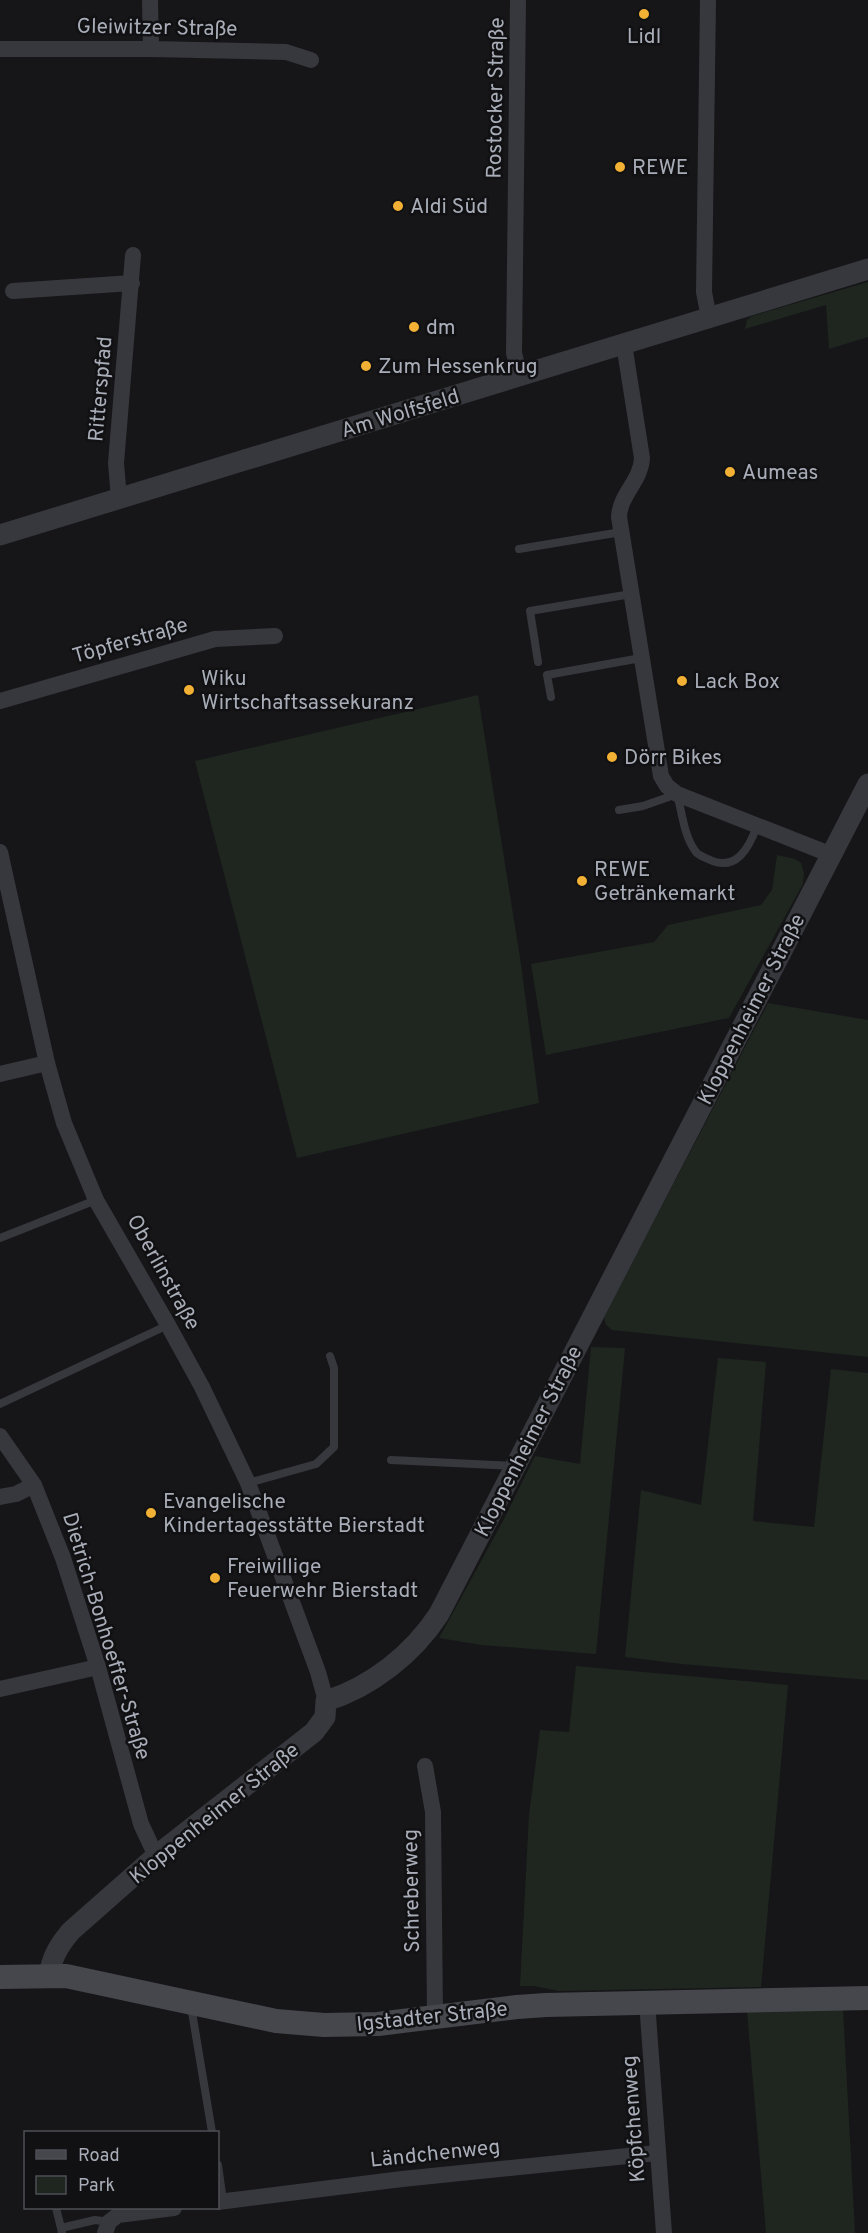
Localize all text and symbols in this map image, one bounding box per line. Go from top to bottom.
marker: Lidl [637,7,651,21]
street label: Gleiwitzer Straße [76,14,238,43]
street label: Rostocker Straße [482,17,511,179]
place label: Lidl [627,24,661,51]
place label: REWE [632,155,688,182]
marker: REWE [613,160,627,174]
place label: Aldi Süd [410,194,488,221]
marker: Aldi Süd [391,199,405,213]
place label: dm [426,315,456,342]
marker: dm [407,320,421,334]
street label: Ritterspfad [83,335,120,443]
place label: Zum Hessenkrug [378,354,538,381]
marker: Zum Hessenkrug [359,359,373,373]
street label: Am Wolfsfeld [338,384,463,445]
place label: Aumeas [742,460,818,487]
marker: Aumeas [723,465,737,479]
street label: Töpferstraße [70,612,191,671]
place label: Wiku Wirtschaftsassekuranz [201,666,414,717]
place label: Lack Box [694,669,780,696]
marker: Lack Box [675,674,689,688]
marker: Wiku Wirtschaftsassekuranz [182,683,196,697]
place label: Dörr Bikes [624,745,722,772]
marker: Dörr Bikes [605,750,619,764]
place label: REWE Getränkemarkt [594,857,735,908]
marker: REWE Getränkemarkt [575,874,589,888]
street label: Kloppenheimer Straße [692,910,812,1110]
street label: Oberlinstraße [120,1210,206,1335]
street label: Kloppenheimer Straße [469,1342,589,1542]
place label: Evangelische Kindertagesstätte Bierstadt [163,1489,425,1540]
marker: Evangelische Kindertagesstätte Bierstadt [144,1506,158,1520]
street label: Dietrich-Bonhoeffer-Straße [55,1509,156,1763]
place label: Freiwillige Feuerwehr Bierstadt [227,1554,418,1605]
marker: Freiwillige Feuerwehr Bierstadt [208,1571,222,1585]
street label: Kloppenheimer Straße [124,1737,305,1891]
street label: Schreberweg [398,1829,427,1953]
street label: Igstadter Straße [355,1996,509,2039]
street label: Köpfchenweg [617,2054,652,2183]
legend [24,2131,219,2209]
street label: Ländchenweg [369,2134,502,2175]
text: Road [78,2145,120,2168]
text: Park [78,2175,115,2198]

